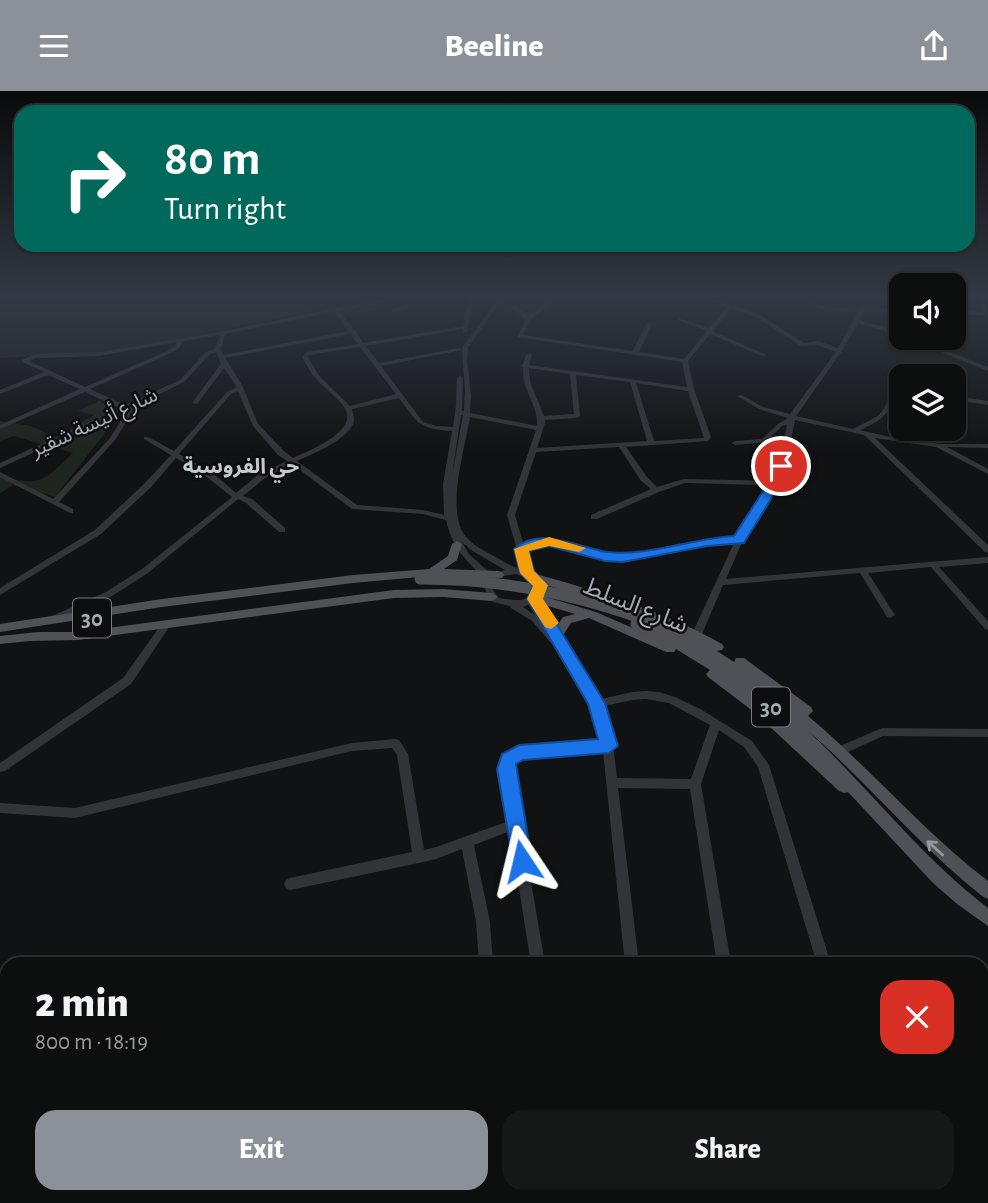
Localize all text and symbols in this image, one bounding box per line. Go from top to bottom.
icon: menu [35,27,73,65]
icon: share [915,27,953,65]
text: Beeline [444,30,544,62]
icon: right [49,133,140,224]
text: 80 m [164,135,261,184]
text: Turn right [164,193,286,225]
map controls [889,273,966,441]
button: sound [889,273,966,350]
button: layers [889,364,966,441]
street label: شارع أنيسة شقير [26,382,163,465]
pin [751,436,811,496]
icon: arrive [762,447,800,485]
district label: حي الفروسية [183,456,299,483]
street label: شارع السلط [579,574,691,641]
road number: 30 [73,599,111,638]
road number: 30 [752,687,790,727]
position arrow [485,824,559,898]
one-way arrow [926,840,944,856]
button: close [880,980,954,1054]
text: 2 min [35,982,129,1024]
text: 800 m · 18:19 [35,1031,148,1054]
button: Exit [35,1110,488,1190]
button: Share [502,1110,954,1190]

